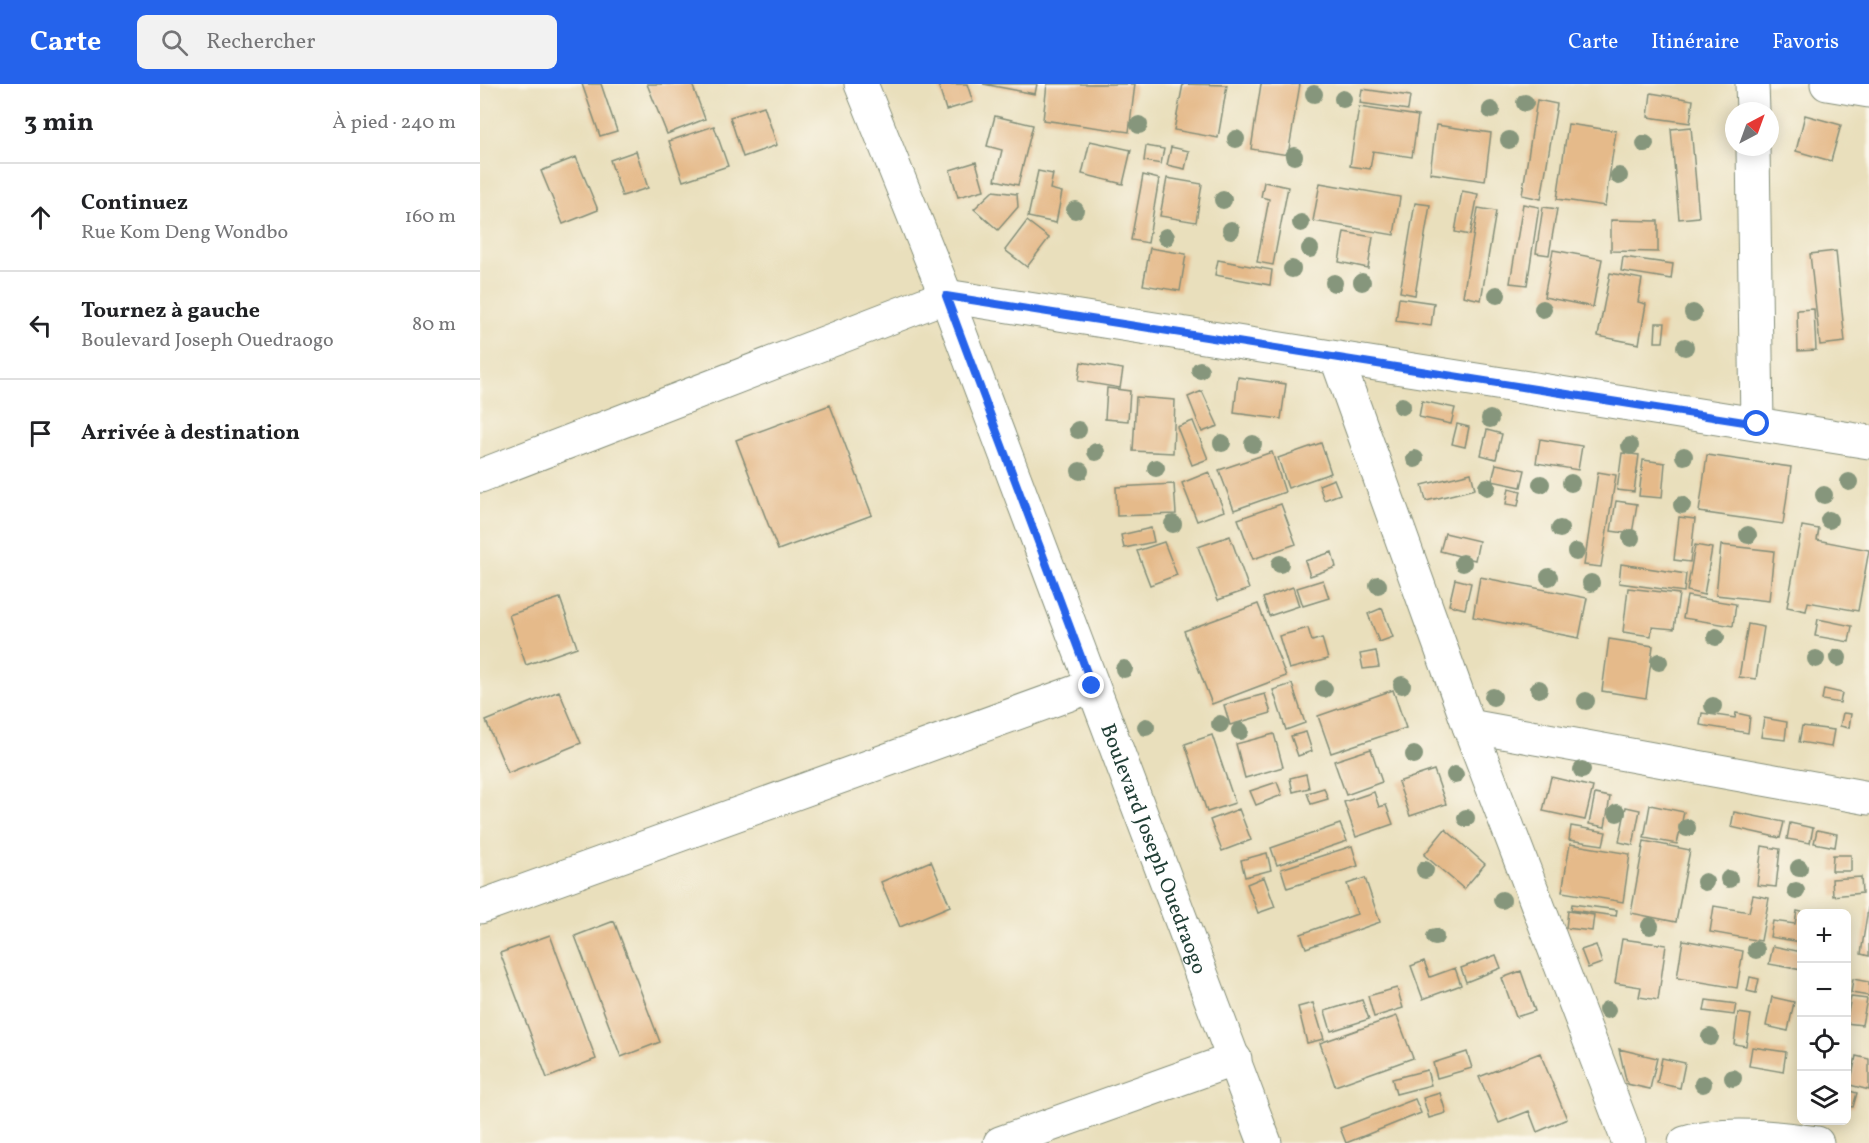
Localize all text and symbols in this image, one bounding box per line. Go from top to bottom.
search box [137,15,557,69]
text: Carte [30,23,101,62]
icon: search [158,26,191,59]
text: Rechercher [206,27,315,58]
text: Carte [1568,28,1618,57]
text: Itinéraire [1651,28,1739,57]
text: Favoris [1772,28,1839,57]
north arrow [1725,102,1779,156]
text: 3 min [24,105,94,141]
text: À pied · 240 m [332,109,456,137]
text: Continuez [81,188,188,219]
icon: ahead [24,201,57,234]
text: 160 m [404,203,456,231]
text: Rue Kom Deng Wondbo [81,219,288,247]
text: Tournez à gauche [81,296,260,327]
icon: left [24,309,57,342]
text: 80 m [412,311,456,339]
text: Boulevard Joseph Ouedraogo [81,327,334,355]
route start [1743,410,1769,436]
icon: arrive [24,417,57,450]
text: Arrivée à destination [81,418,300,449]
route end [1078,672,1104,698]
street label: Boulevard Joseph Ouedraogo [1092,720,1213,979]
map controls [1797,909,1851,1125]
button: + [1797,909,1851,963]
button: − [1797,963,1851,1017]
button: locate [1797,1017,1851,1071]
button: layers [1797,1071,1851,1125]

